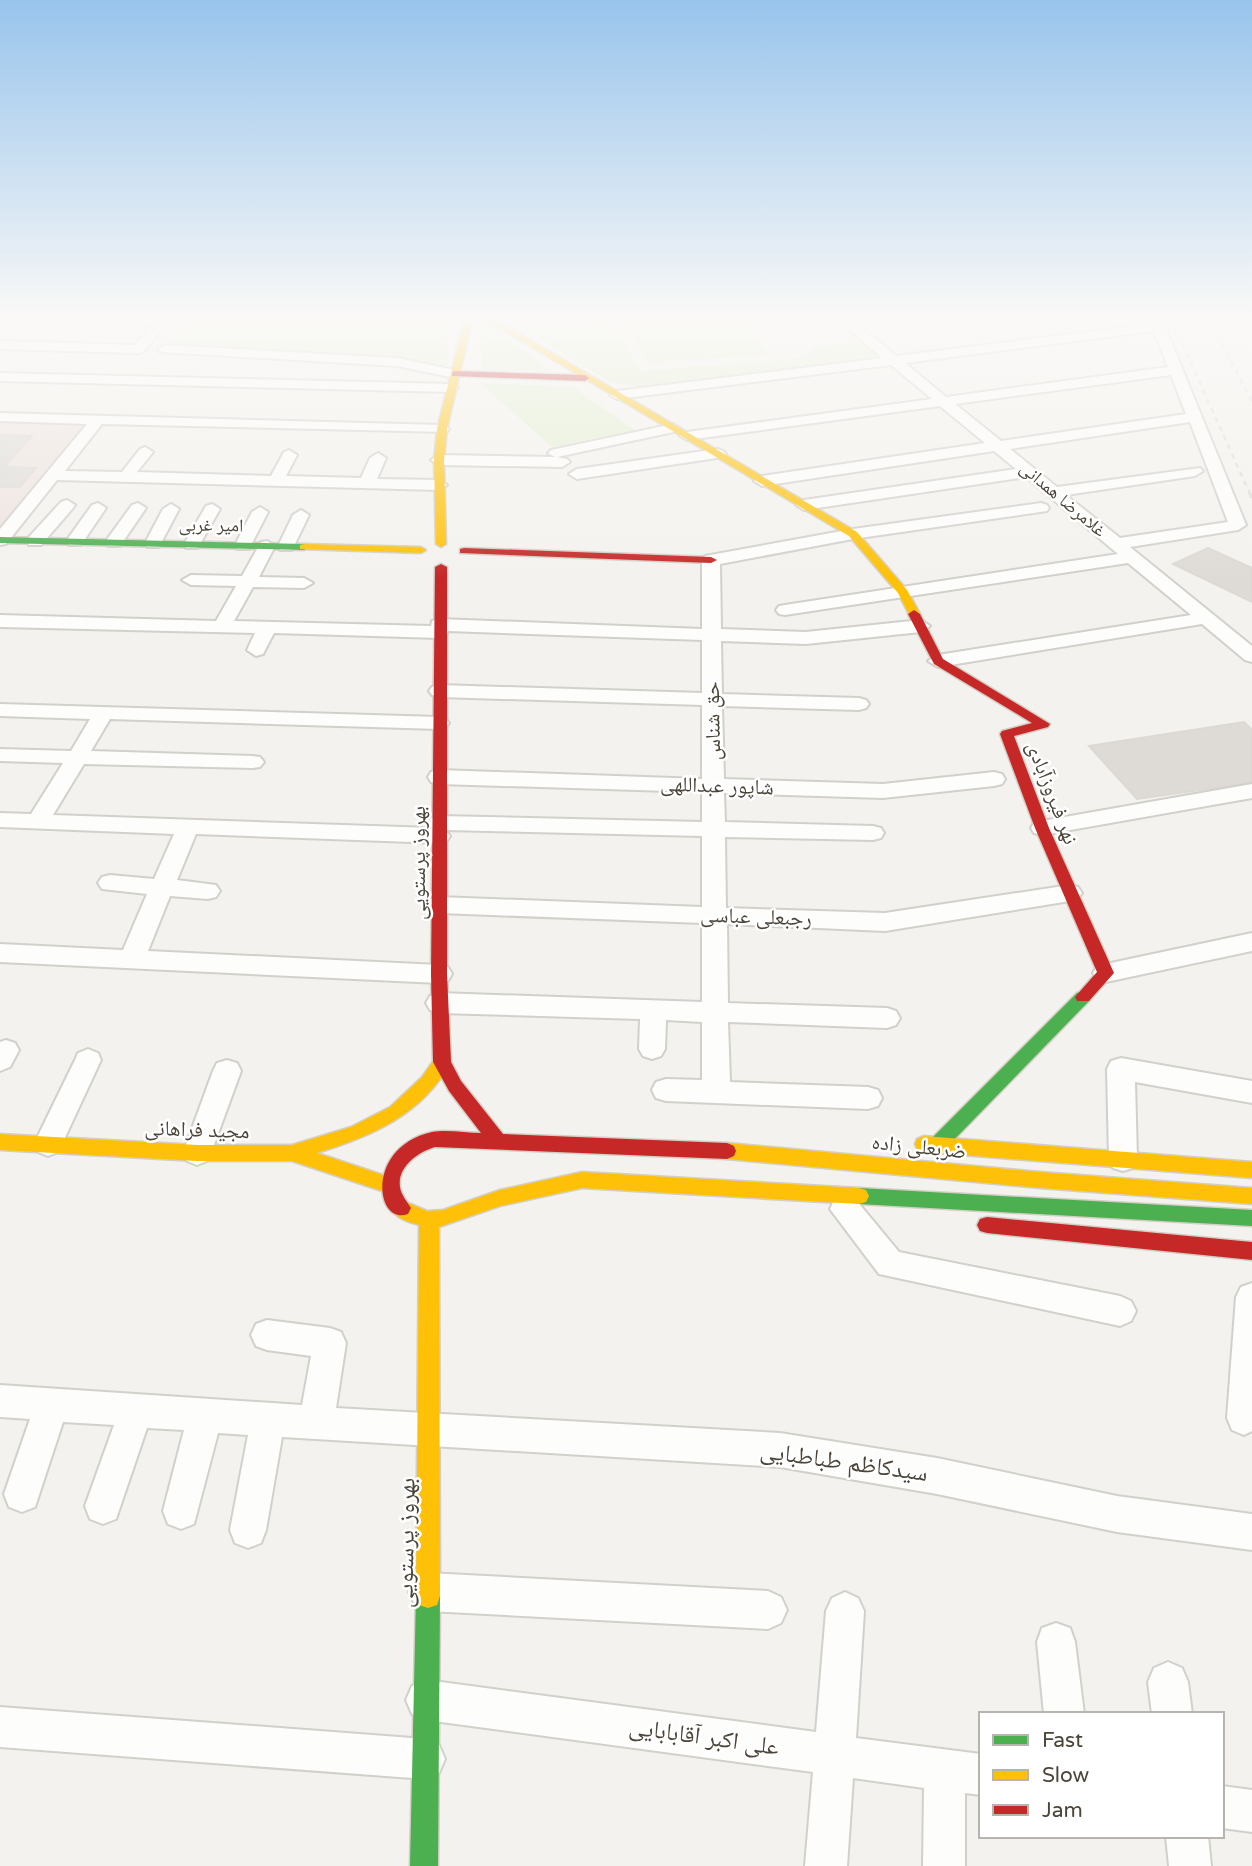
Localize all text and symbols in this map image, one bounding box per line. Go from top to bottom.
street label: غلامرضا همدانی [1015,457,1111,541]
street label: امیر غربی [179,513,243,537]
street label: حق شناس [700,681,726,761]
street label: نهر فیروزآبادی [1021,738,1083,848]
street label: شاپور عبداللهی [660,772,774,800]
street label: بهروز پرستویی [406,806,431,920]
street label: رجبعلی عباسی [700,903,812,931]
street label: مجید فراهانی [144,1116,250,1144]
street label: ضربعلی زاده [871,1130,967,1164]
street label: سیدکاظم طباطبایی [758,1436,930,1489]
street label: بهروز پرستویی [390,1478,422,1608]
street label: علی اکبر آقابابایی [627,1712,781,1762]
legend [979,1712,1224,1838]
text: Fast [1042,1728,1083,1753]
text: Slow [1042,1763,1090,1788]
text: Jam [1042,1798,1083,1823]

